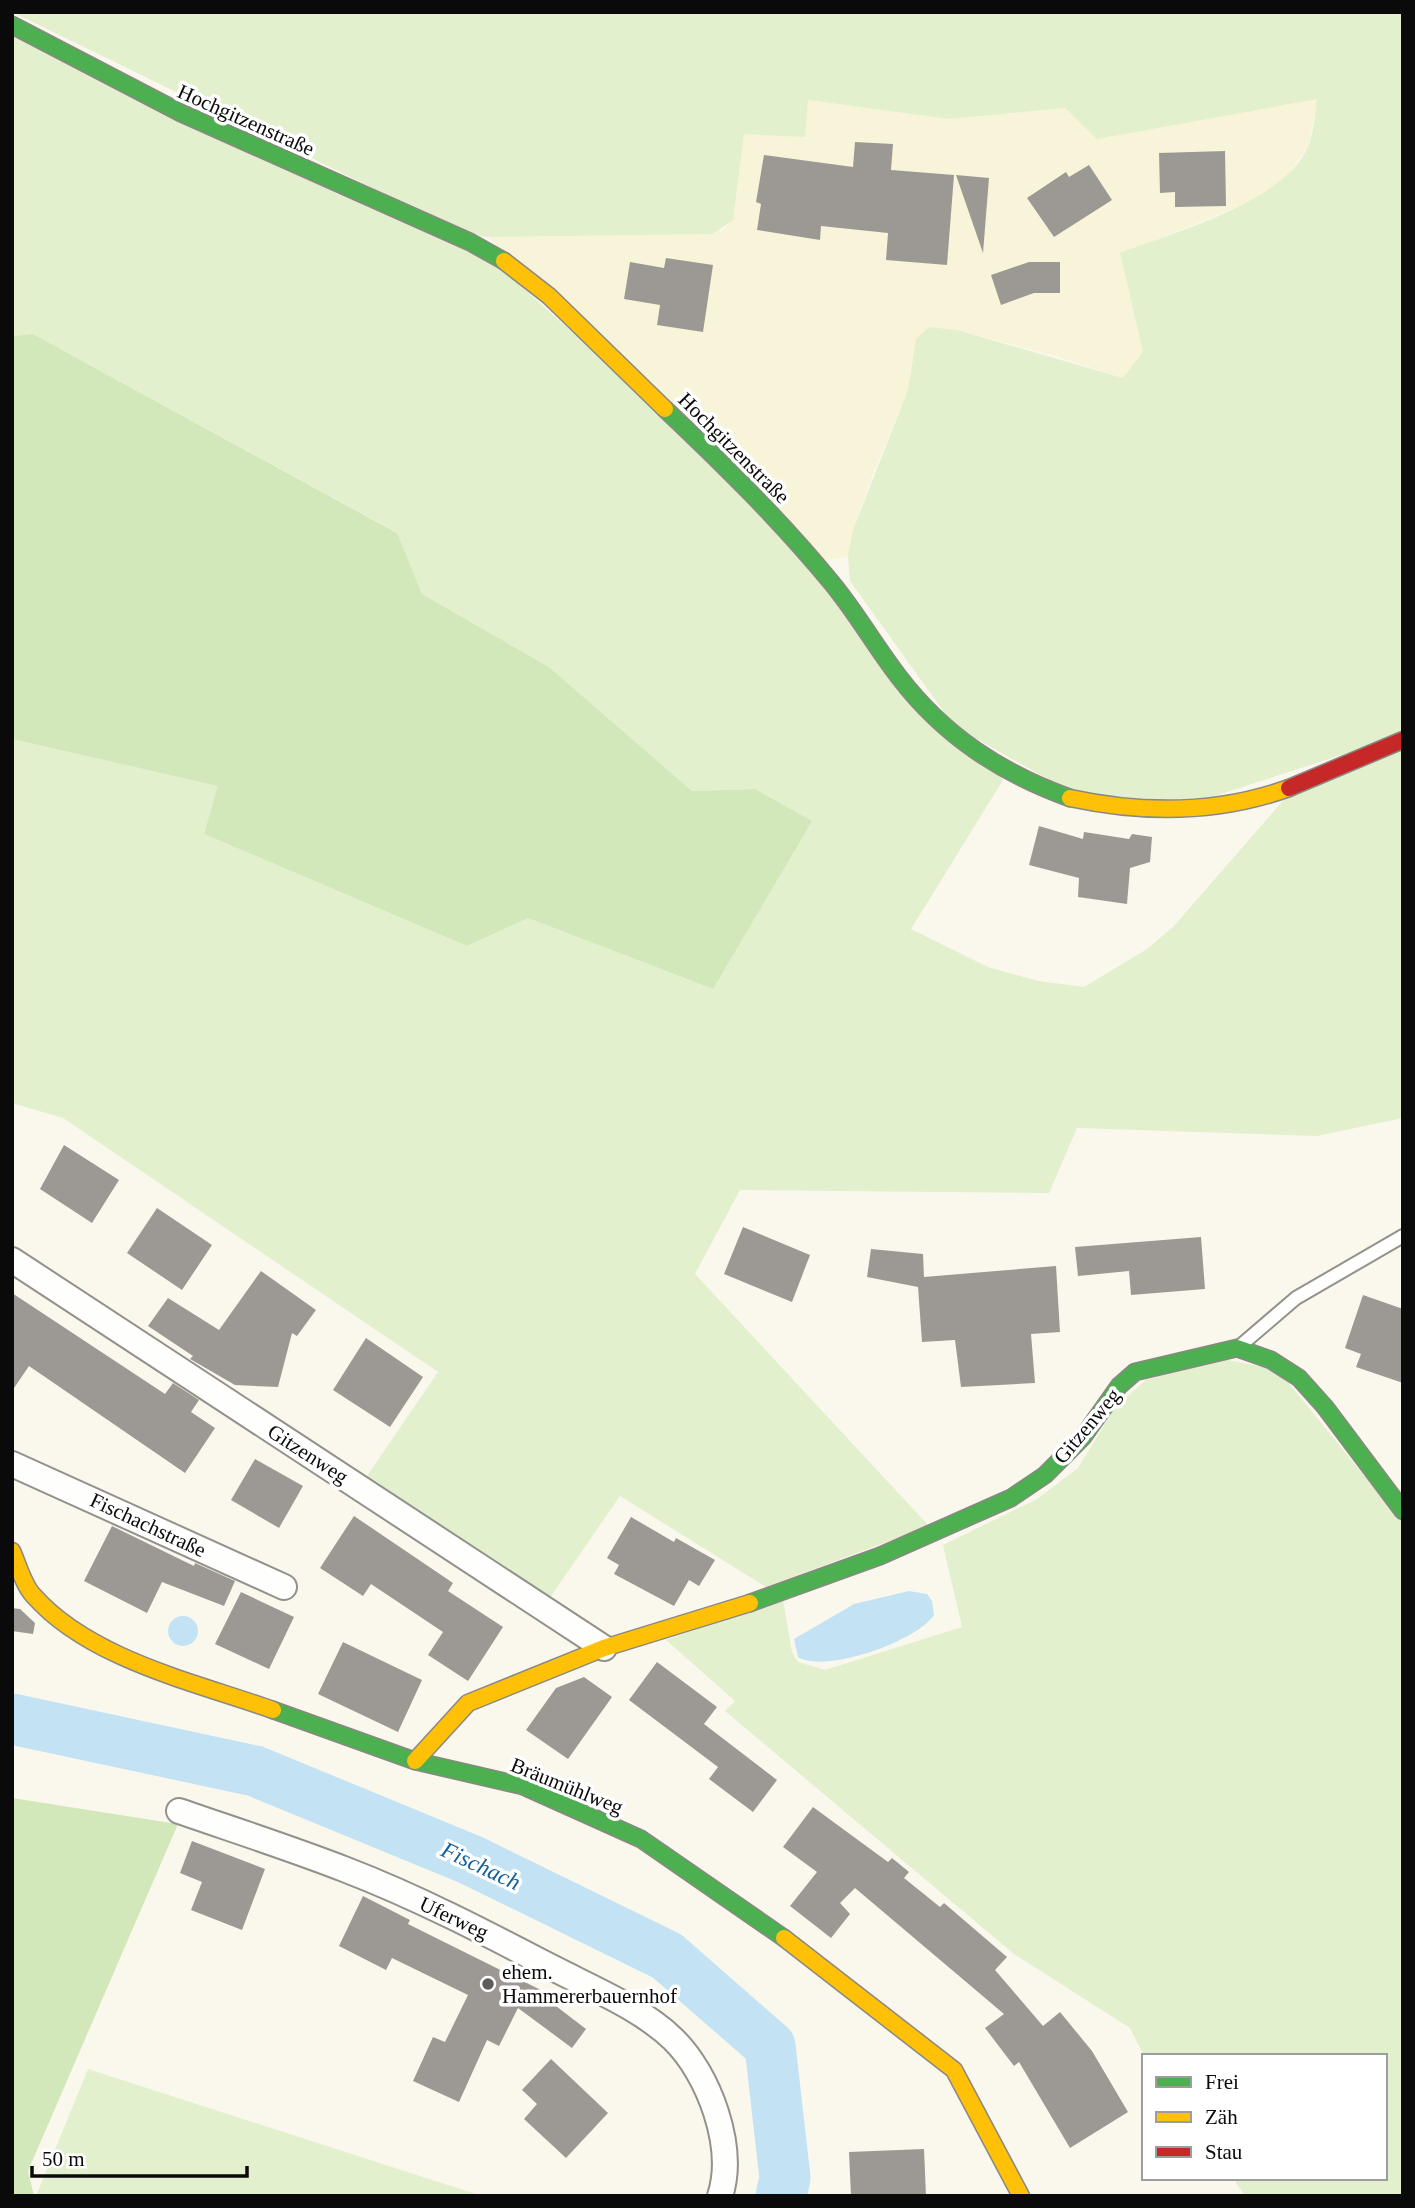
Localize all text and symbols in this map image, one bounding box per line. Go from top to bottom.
street label: Hochgitzenstraße [174,79,318,161]
street label: Hochgitzenstraße [674,388,794,508]
street label: Gitzenweg [1049,1383,1126,1469]
street label: Gitzenweg [263,1419,353,1489]
street label: Fischachstraße [86,1488,210,1562]
street label: Bräumühlweg [507,1753,627,1820]
water label: Fischach [437,1836,524,1895]
street label: Uferweg [416,1892,493,1945]
place label: ehem. Hammererbauernhof [502,1960,677,2008]
marker: ehem. Hammererbauernhof [480,1976,496,1992]
legend [1142,2054,1387,2180]
text: Frei [1205,2070,1239,2094]
text: Zäh [1205,2105,1238,2129]
scale bar [32,2134,247,2178]
text: Stau [1205,2140,1243,2164]
text: 50 m [42,2147,85,2171]

